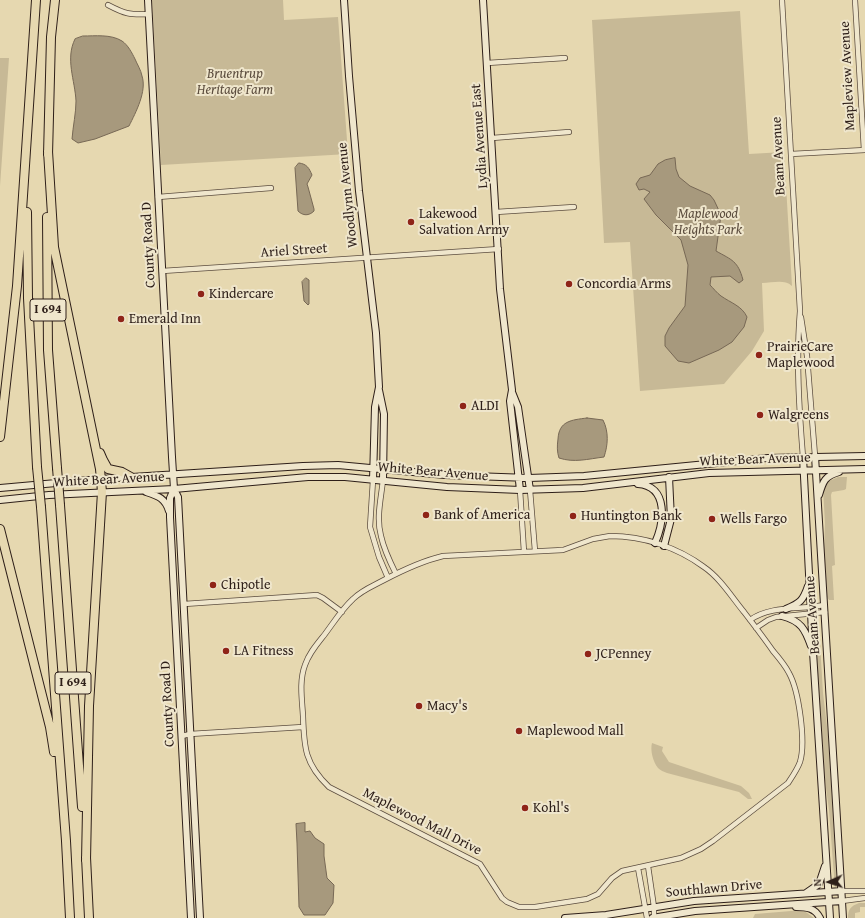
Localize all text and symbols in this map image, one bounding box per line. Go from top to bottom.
street label: Mapleview Avenue [837,21,859,131]
park label: Bruentrup Heritage Farm [197,66,273,98]
street label: Lydia Avenue East [468,83,492,189]
street label: Beam Avenue [769,116,789,196]
street label: Woodlynn Avenue [334,141,362,249]
street label: County Road D [138,202,160,288]
place label: Lakewood Salvation Army [419,206,509,238]
park label: Maplewood Heights Park [674,206,742,238]
marker: Lakewood Salvation Army [406,217,416,227]
street label: Ariel Street [260,240,328,262]
place label: Concordia Arms [577,276,671,292]
marker: Concordia Arms [564,279,574,289]
place label: Kindercare [209,286,274,302]
marker: Kindercare [196,289,206,299]
road number: I 694 [30,299,66,321]
place label: Emerald Inn [129,311,201,327]
marker: Emerald Inn [116,314,126,324]
place label: PrairieCare Maplewood [767,339,835,372]
marker: PrairieCare Maplewood [754,350,764,360]
place label: ALDI [471,398,499,414]
marker: ALDI [458,401,468,411]
place label: Walgreens [768,407,829,423]
marker: Walgreens [755,410,765,420]
street label: White Bear Avenue [699,450,811,470]
street label: White Bear Avenue [377,459,489,485]
street label: White Bear Avenue [53,469,165,491]
place label: Bank of America [434,507,530,523]
place label: Huntington Bank [581,508,682,524]
marker: Bank of America [421,510,431,520]
marker: Huntington Bank [568,511,578,521]
place label: Wells Fargo [720,511,787,527]
marker: Wells Fargo [707,514,717,524]
street label: Beam Avenue [802,575,824,655]
place label: Chipotle [221,577,271,593]
marker: Chipotle [208,580,218,590]
place label: LA Fitness [234,643,294,659]
marker: LA Fitness [221,646,231,656]
place label: JCPenney [596,646,651,662]
marker: JCPenney [583,649,593,659]
street label: County Road D [157,661,179,747]
road number: I 694 [55,672,91,694]
place label: Macy's [427,698,467,714]
marker: Macy's [414,701,424,711]
place label: Maplewood Mall [527,723,624,739]
marker: Maplewood Mall [514,726,524,736]
street label: Maplewood Mall Drive [360,785,484,859]
place label: Kohl's [533,800,569,816]
marker: Kohl's [520,803,530,813]
north arrow [809,862,849,902]
street label: Southlawn Drive [665,876,763,902]
text: N [809,879,825,887]

